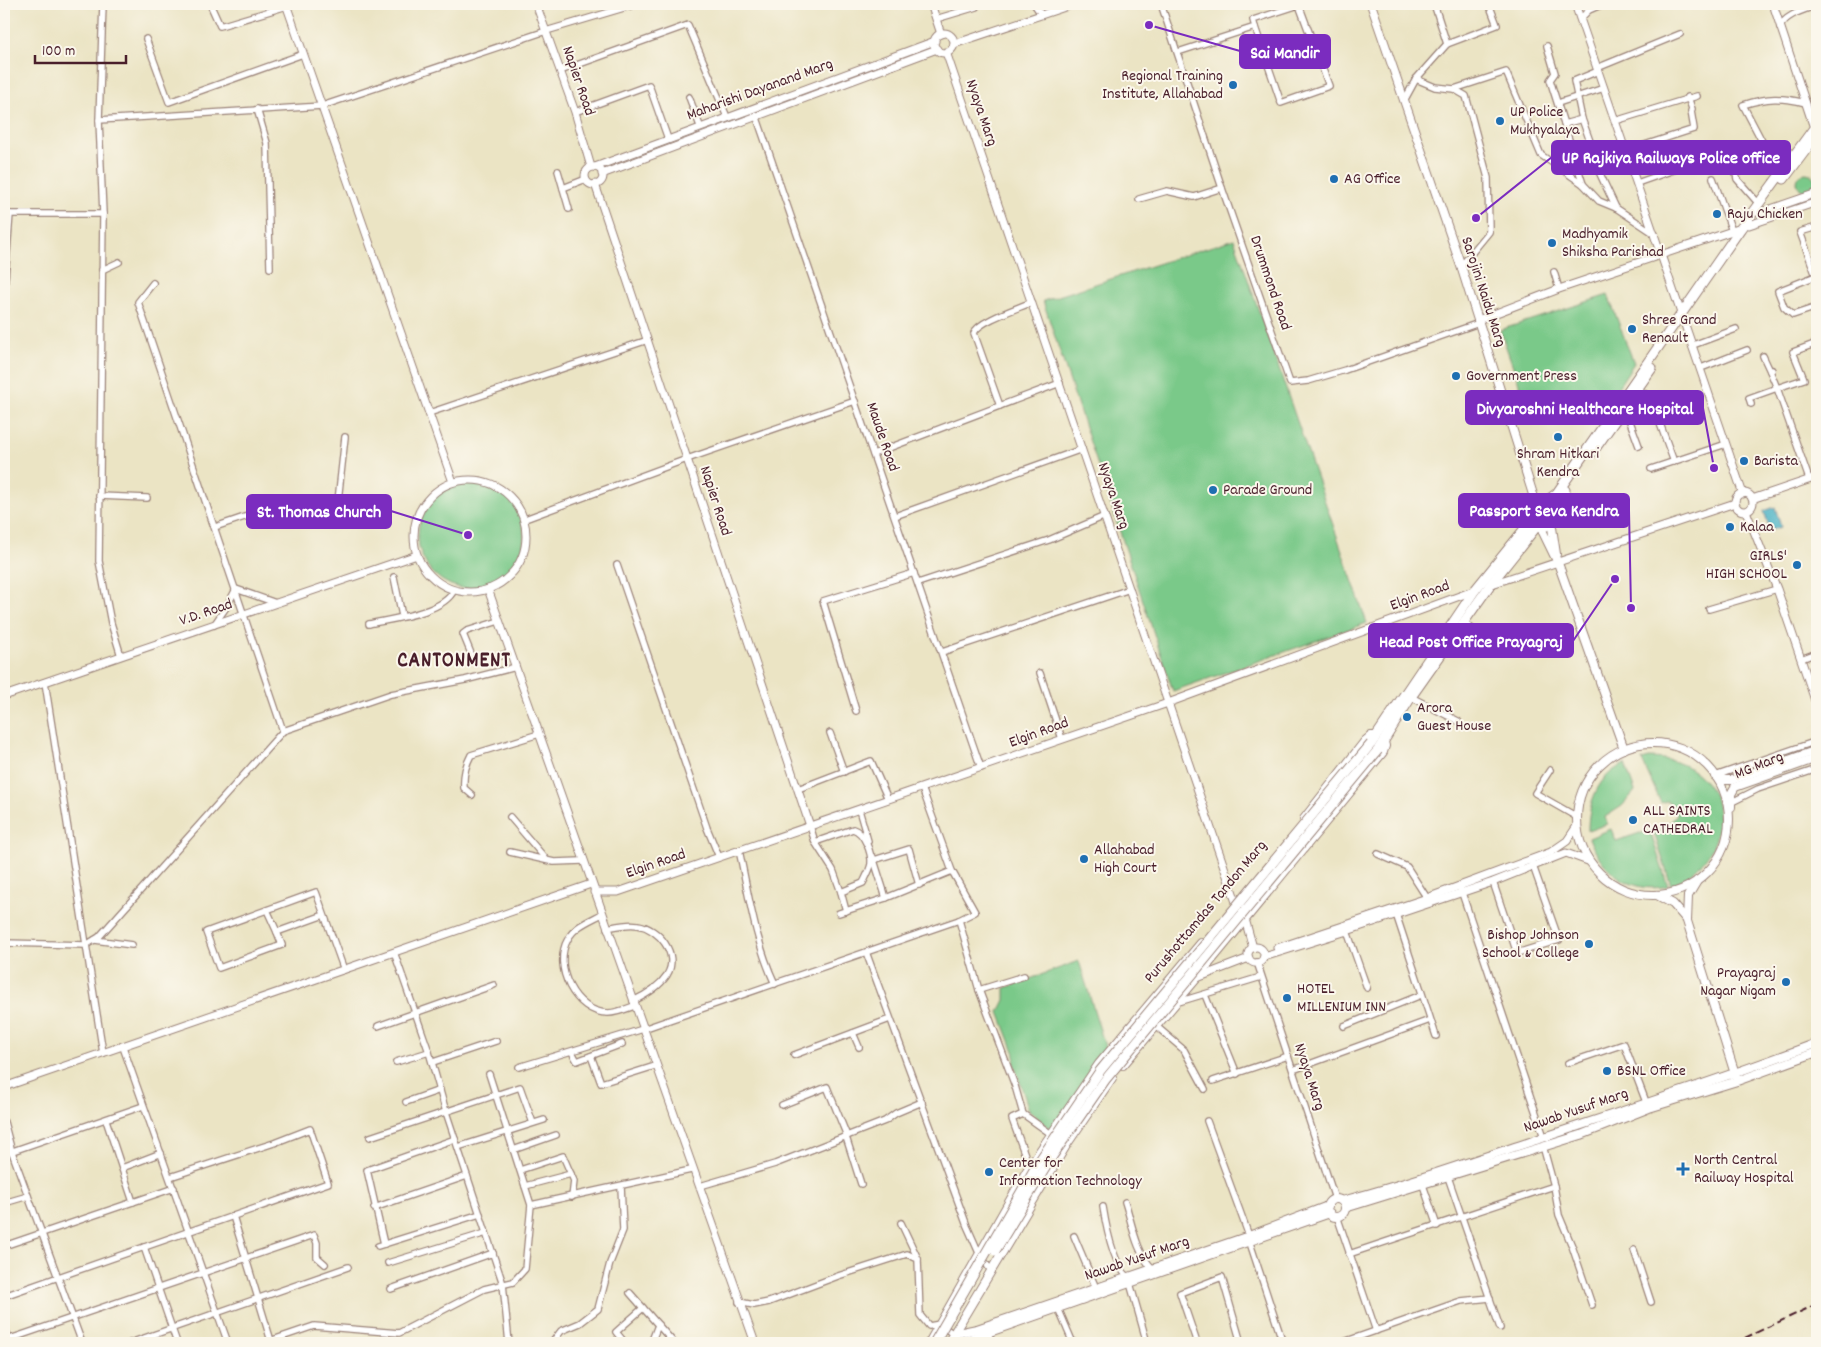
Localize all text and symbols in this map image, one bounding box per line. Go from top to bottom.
scale bar [35,32,126,64]
callout: Sai Mandir [1240,35,1330,68]
text: 100 m [42,41,75,63]
text: Sai Mandir [1250,42,1320,67]
street label: Napier Road [555,43,601,119]
street label: Maharishi Dayanand Marg [684,53,836,127]
place label: Regional Training Institute, Allahabad [1102,65,1223,106]
street label: Nyaya Marg [959,76,1003,150]
marker: Regional Training Institute, Allahabad [1227,79,1239,91]
place label: UP Police Mukhyalaya [1510,101,1580,142]
marker: UP Police Mukhyalaya [1494,115,1506,127]
callout: UP Rajkiya Railways Police office [1552,141,1790,174]
text: UP Rajkiya Railways Police office [1562,147,1780,172]
place label: AG Office [1344,168,1400,191]
marker: AG Office [1328,173,1340,185]
place label: Raju Chicken [1727,203,1803,226]
marker: Raju Chicken [1711,208,1723,220]
place label: Madhyamik Shiksha Parishad [1562,223,1664,264]
street label: Drummond Road [1243,233,1297,333]
street label: Sarojini Naidu Marg [1454,234,1512,350]
marker: Madhyamik Shiksha Parishad [1546,237,1558,249]
place label: Shree Grand Renault [1642,309,1716,350]
marker: Shree Grand Renault [1626,323,1638,335]
place label: Government Press [1466,365,1577,388]
marker: Government Press [1450,370,1462,382]
callout: Divyaroshni Healthcare Hospital [1466,391,1703,424]
text: Divyaroshni Healthcare Hospital [1477,398,1694,423]
street label: Maude Road [859,399,905,475]
marker: Shram Hitkari Kendra [1552,431,1564,443]
place label: Shram Hitkari Kendra [1517,443,1599,484]
place label: Barista [1754,450,1799,473]
marker: Barista [1738,455,1750,467]
street label: Nyaya Marg [1091,459,1135,533]
street label: Napier Road [693,463,737,539]
place label: Parade Ground [1223,479,1312,502]
marker: Parade Ground [1207,484,1219,496]
callout: Passport Seva Kendra [1459,494,1629,527]
callout: St. Thomas Church [247,495,391,528]
text: Passport Seva Kendra [1469,500,1619,525]
text: St. Thomas Church [257,501,381,526]
place label: Kalaa [1740,516,1774,539]
marker: Kalaa [1724,521,1736,533]
place label: GIRLS' HIGH SCHOOL [1706,545,1787,586]
marker: GIRLS' HIGH SCHOOL [1791,559,1803,571]
street label: Elgin Road [1387,575,1453,617]
street label: V.D. Road [176,593,236,633]
callout: Head Post Office Prayagraj [1369,624,1573,657]
text: Head Post Office Prayagraj [1379,631,1563,656]
district label: CANTONMENT [397,647,511,677]
place label: Arora Guest House [1417,697,1491,738]
marker: Arora Guest House [1401,711,1413,723]
street label: Elgin Road [1006,712,1072,754]
street label: MG Marg [1731,746,1787,786]
place label: ALL SAINTS CATHEDRAL [1643,800,1713,841]
marker: ALL SAINTS CATHEDRAL [1627,814,1639,826]
street label: Purushottamdas Tandon Marg [1139,835,1273,989]
place label: Allahabad High Court [1094,839,1157,880]
street label: Elgin Road [623,843,689,885]
marker: Allahabad High Court [1078,853,1090,865]
place label: Bishop Johnson School & College [1482,924,1579,965]
marker: Bishop Johnson School & College [1583,938,1595,950]
place label: Prayagraj Nagar Nigam [1700,962,1776,1003]
marker: Prayagraj Nagar Nigam [1780,976,1792,988]
place label: HOTEL MILLENIUM INN [1297,978,1386,1019]
marker: HOTEL MILLENIUM INN [1281,992,1293,1004]
street label: Nyaya Marg [1287,1040,1331,1114]
place label: BSNL Office [1617,1060,1686,1083]
marker: BSNL Office [1601,1065,1613,1077]
street label: Nawab Yusuf Marg [1521,1082,1631,1140]
place label: North Central Railway Hospital [1694,1149,1794,1190]
place label: Center for Information Technology [999,1152,1142,1193]
marker: North Central Railway Hospital [1676,1162,1690,1176]
marker: Center for Information Technology [983,1166,995,1178]
street label: Nawab Yusuf Marg [1082,1230,1192,1288]

